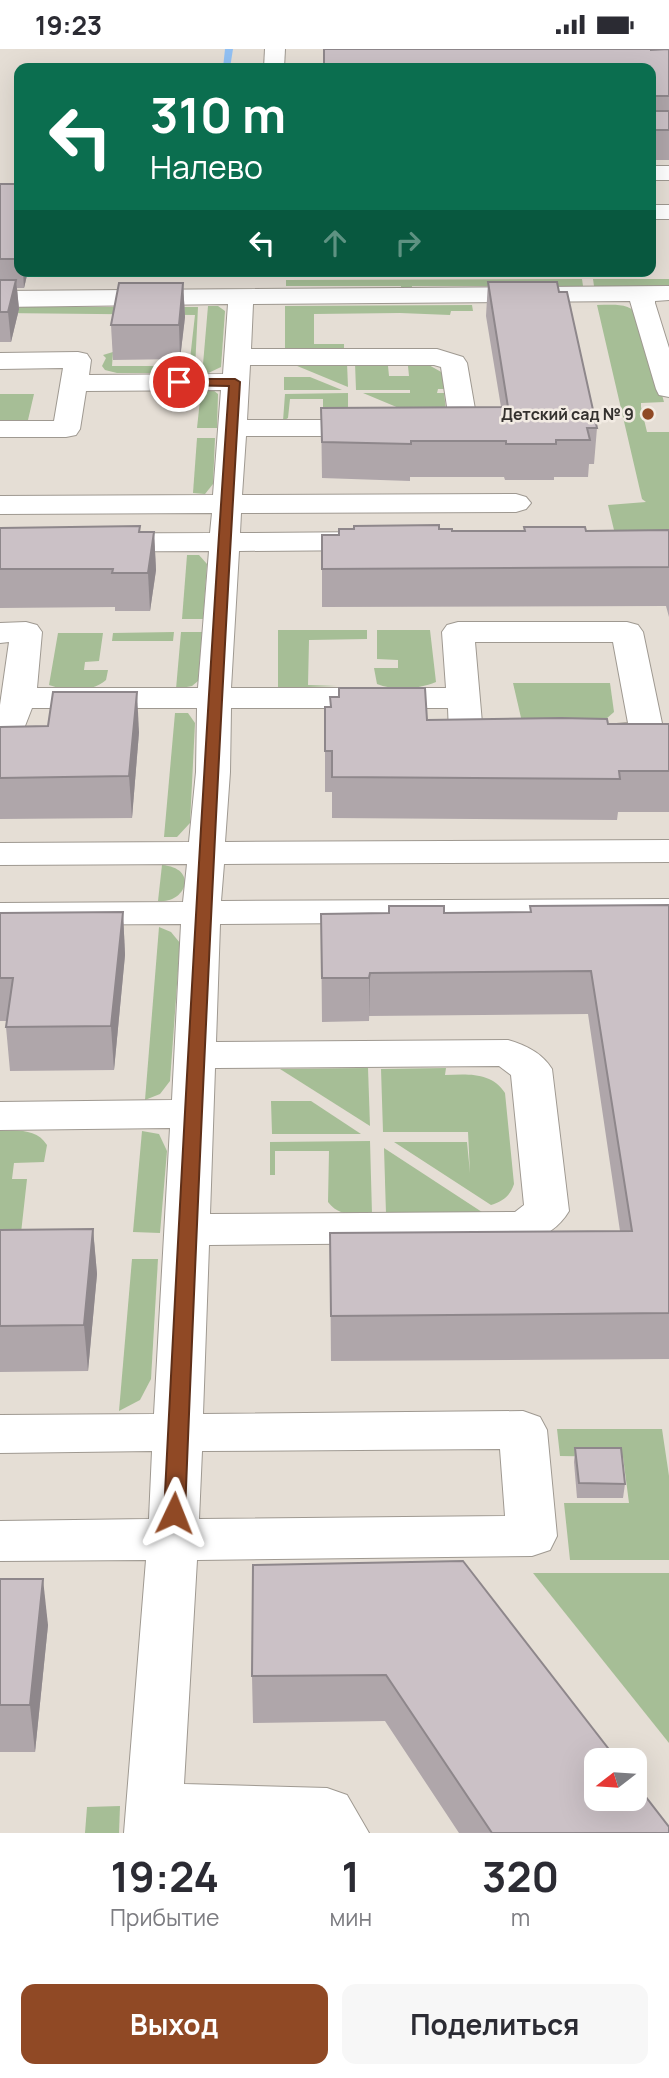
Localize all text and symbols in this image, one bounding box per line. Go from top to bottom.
text: 19:23 [35,7,102,43]
text: 310 m [150,81,286,148]
icon: left [35,91,126,182]
text: Налево [150,145,263,189]
icon: left [243,224,281,262]
icon: ahead [316,224,354,262]
icon: right [389,224,427,262]
pin [149,352,209,412]
icon: arrive [160,363,198,401]
place label: Детский сад № 9 [501,403,634,425]
marker: Детский сад № 9 [640,406,656,422]
position arrow [137,1476,211,1550]
north arrow [584,1748,648,1811]
map controls [584,1748,647,1811]
text: 19:24 [110,1847,219,1905]
text: 1 [342,1847,360,1905]
text: 320 [482,1847,559,1905]
text: Прибытие [110,1901,220,1933]
text: мин [329,1901,372,1933]
text: m [511,1901,530,1933]
button: Выход [21,1984,328,2064]
button: Поделиться [342,1984,648,2064]

